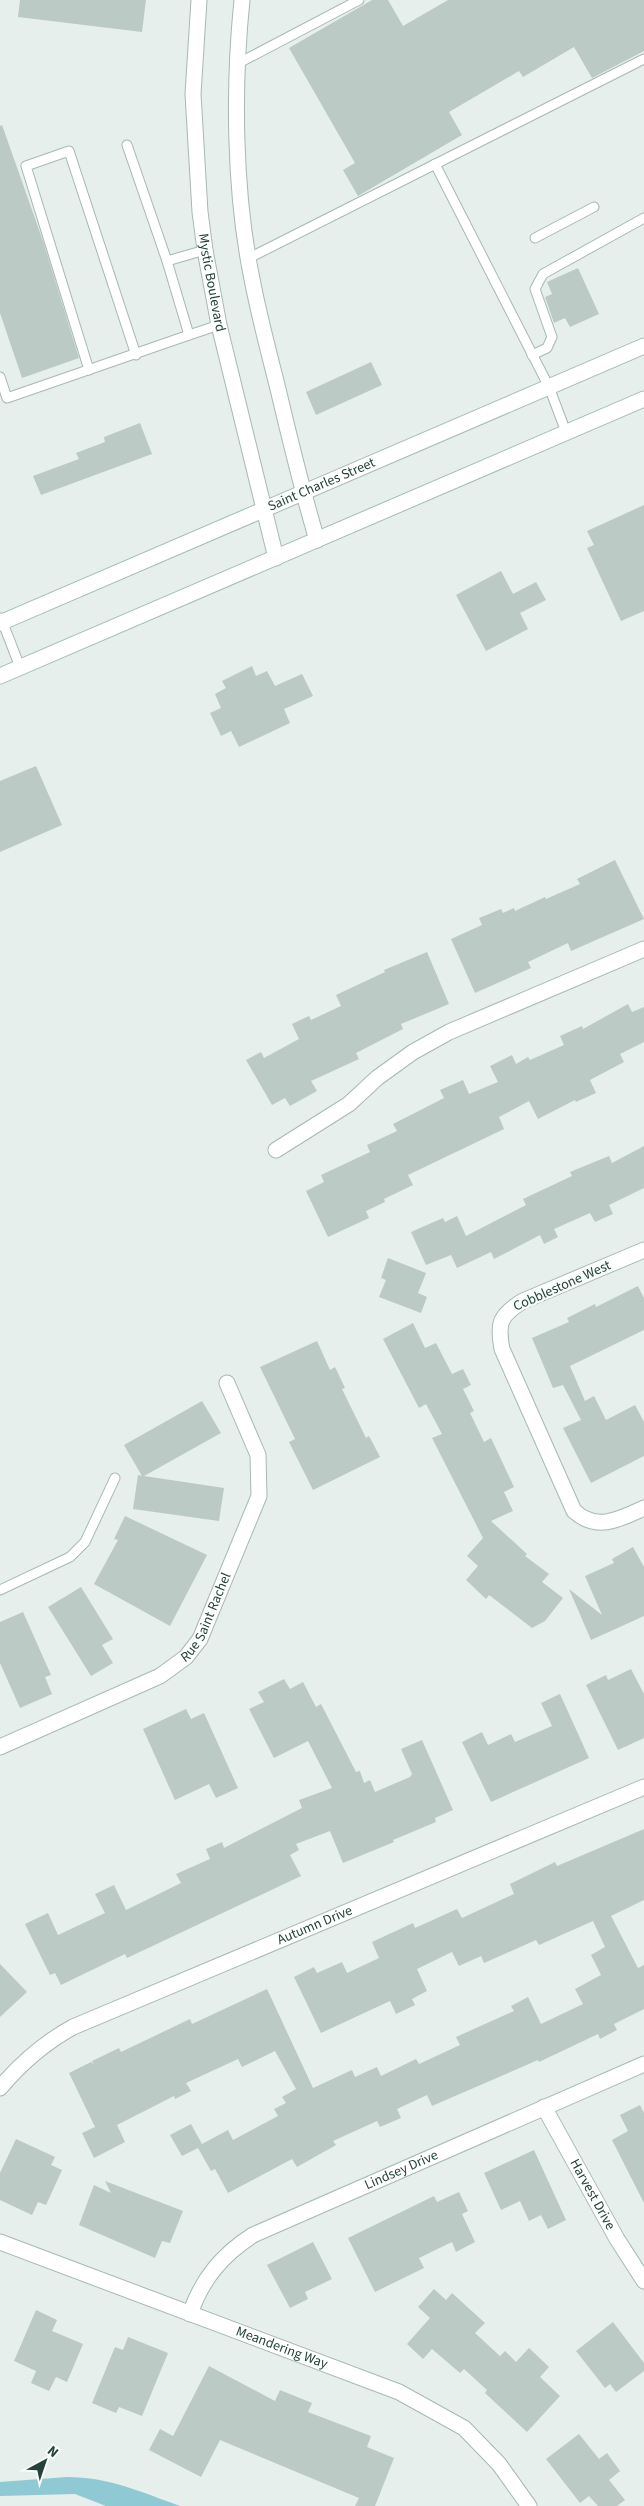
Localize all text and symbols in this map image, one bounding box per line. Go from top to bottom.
street label: Mystic Boulevard [193,232,230,334]
street label: Saint Charles Street [265,453,379,517]
street label: Cobblestone West [510,1255,614,1316]
street label: Rue Saint Rachel [177,1569,236,1668]
street label: Autumn Drive [274,1901,356,1950]
street label: Lindsey Drive [361,2145,441,2195]
street label: Harvest Drive [565,2155,620,2234]
street label: Meandering Way [233,2322,331,2374]
north arrow [20,2436,70,2486]
text: N [43,2441,63,2462]

